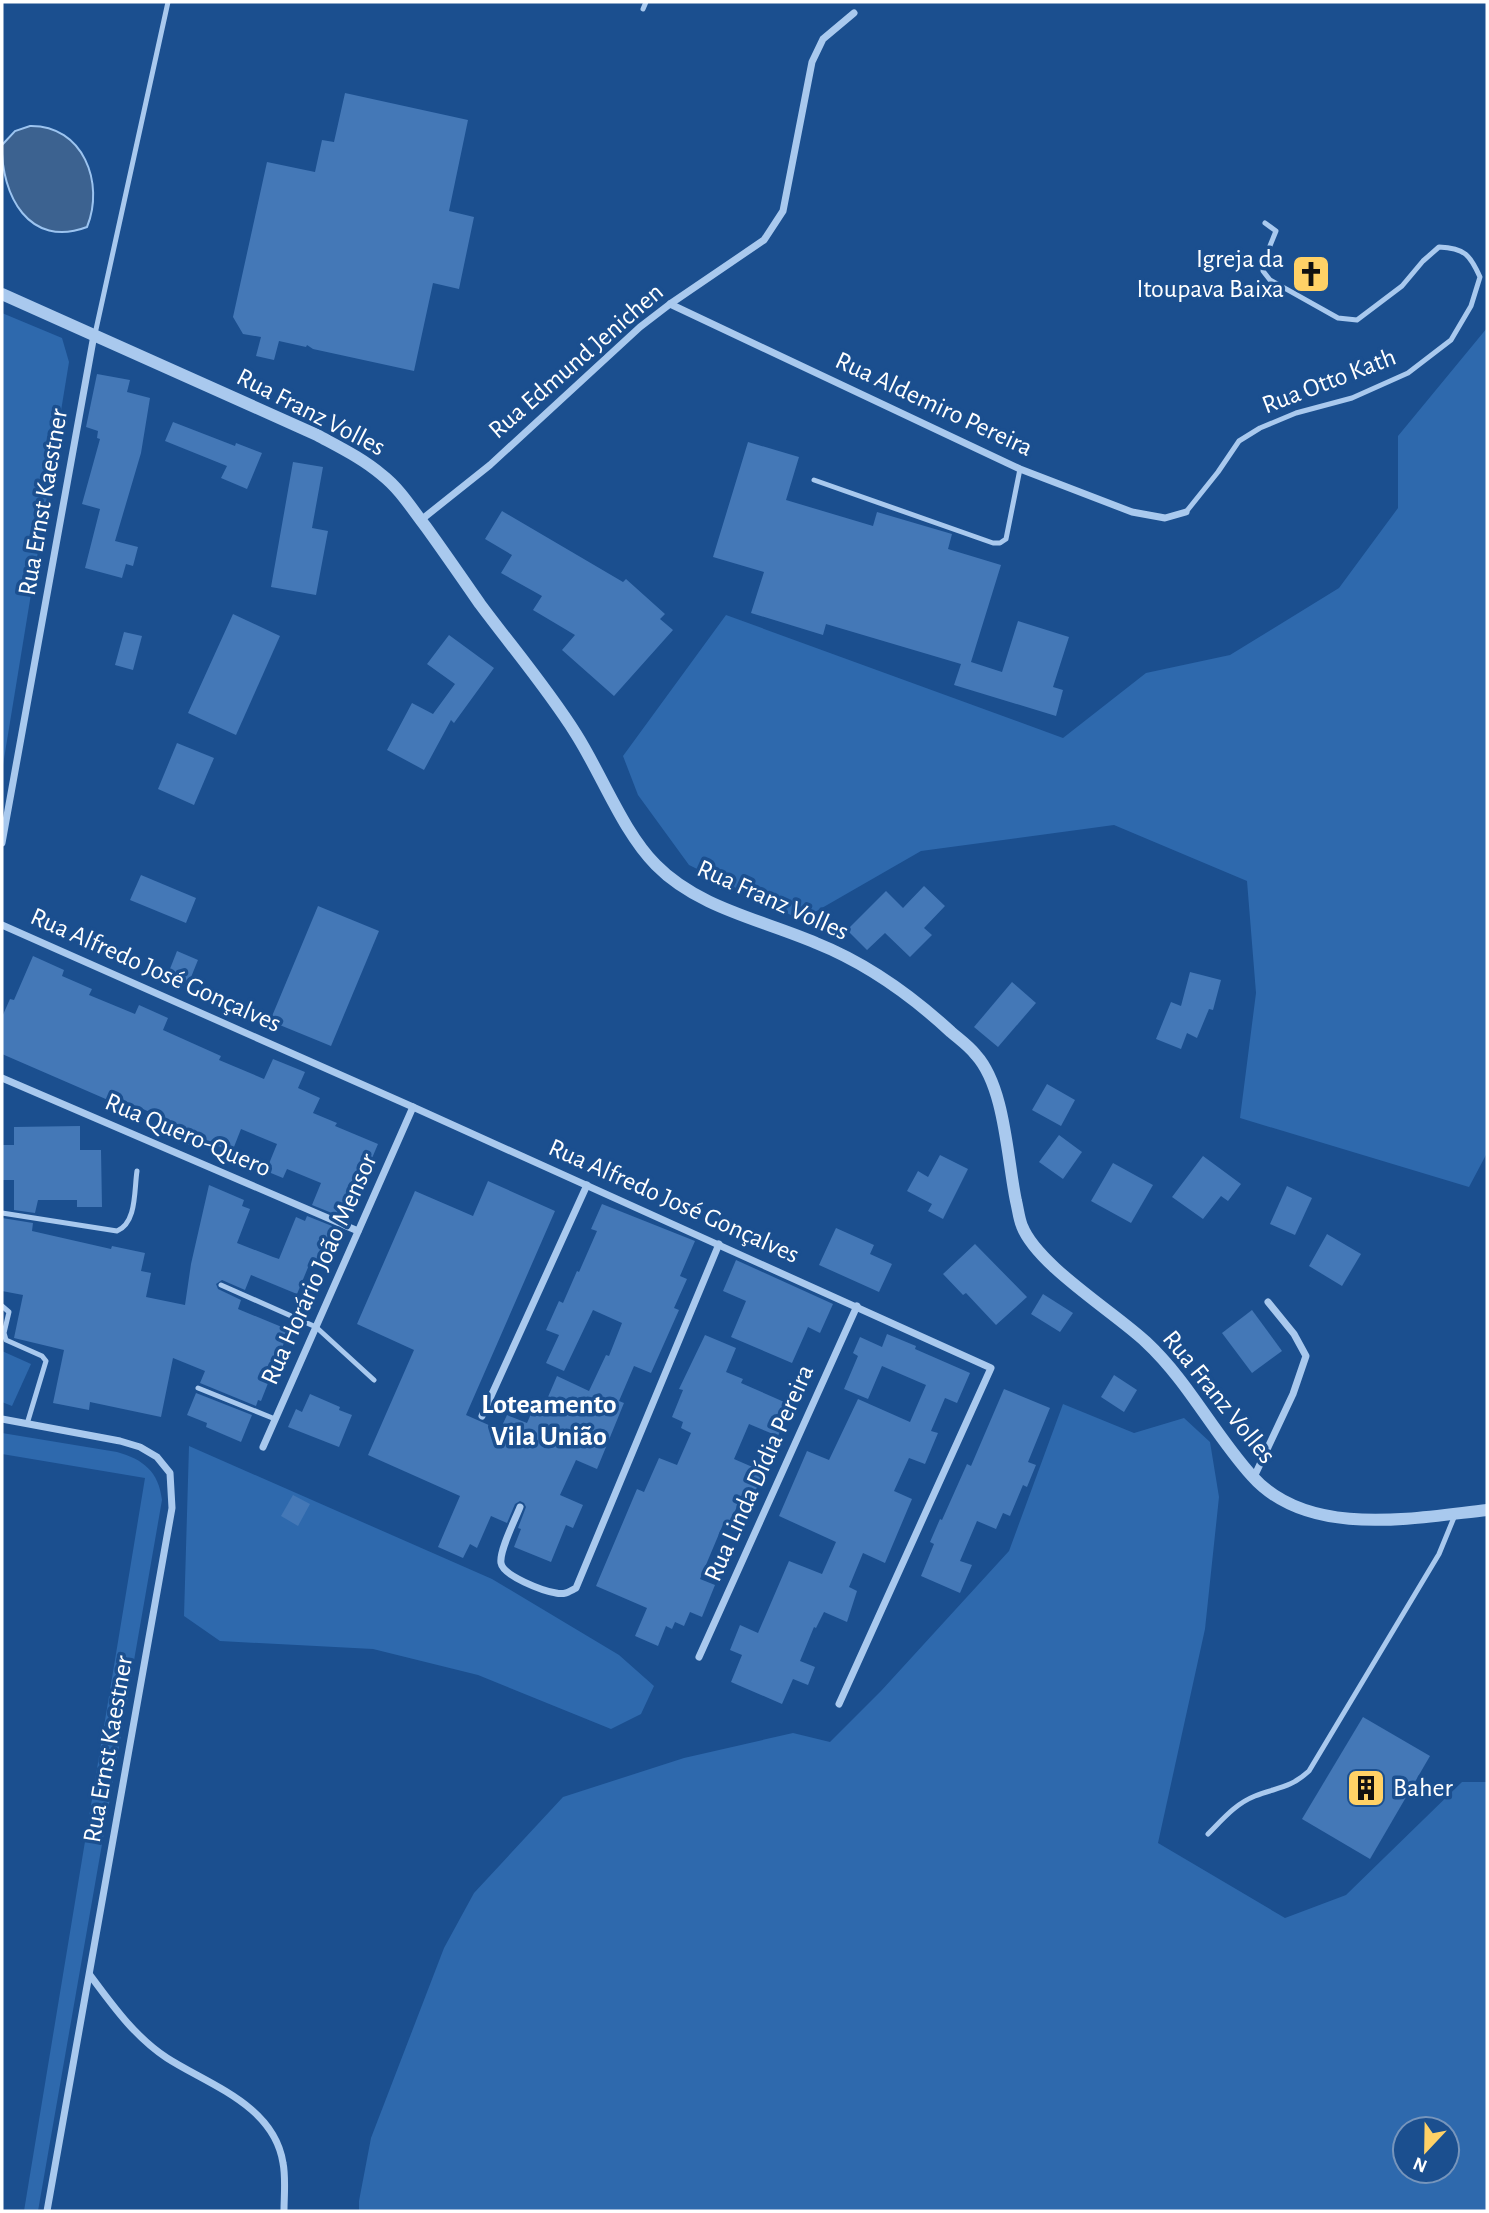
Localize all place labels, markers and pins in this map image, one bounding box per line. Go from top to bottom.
place label: Igreja da Itoupava Baixa [1136,246,1284,302]
church icon: Igreja da Itoupava Baixa [1290,253,1332,295]
building icon: Baher [1345,1767,1387,1809]
place label: Baher [1393,1775,1453,1801]

